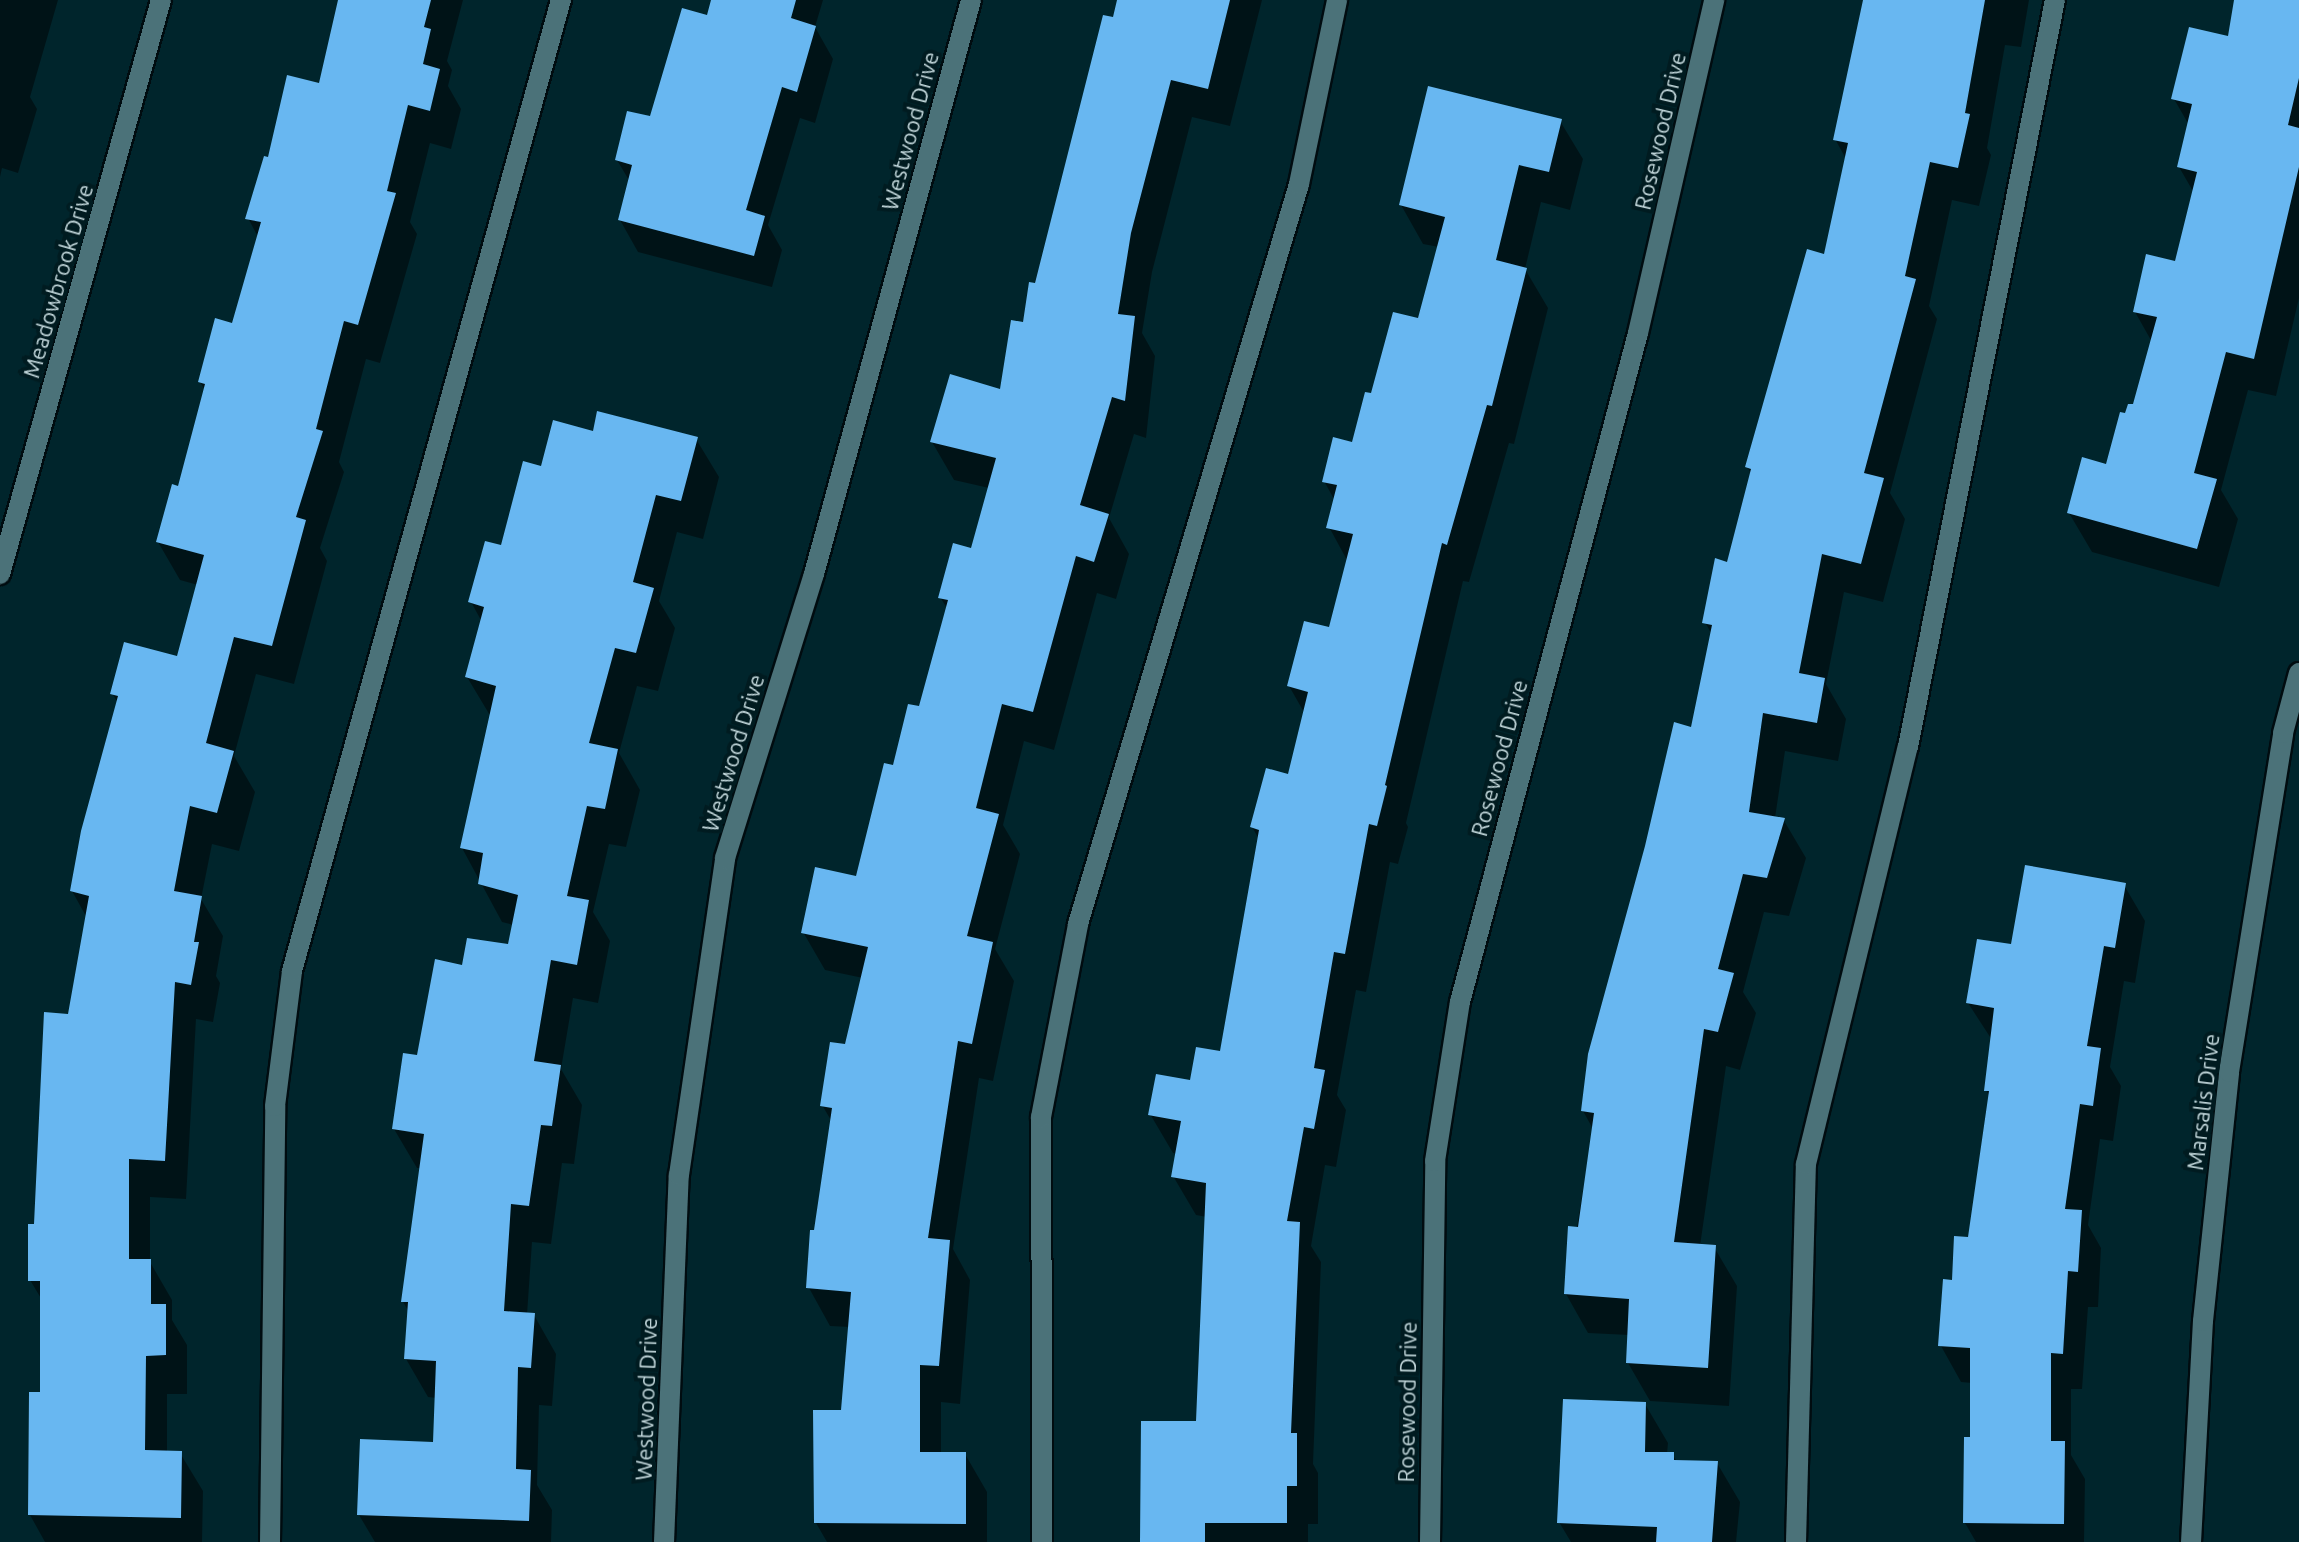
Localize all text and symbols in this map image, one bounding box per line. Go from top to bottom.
street label: Westwood Drive [876,49,944,213]
street label: Rosewood Drive [1629,50,1691,212]
street label: Meadowbrook Drive [18,181,98,381]
street label: Westwood Drive [697,671,769,835]
street label: Rosewood Drive [1465,677,1533,839]
street label: Marsalis Drive [2182,1032,2224,1172]
street label: Westwood Drive [630,1317,662,1481]
street label: Rosewood Drive [1392,1321,1422,1483]

